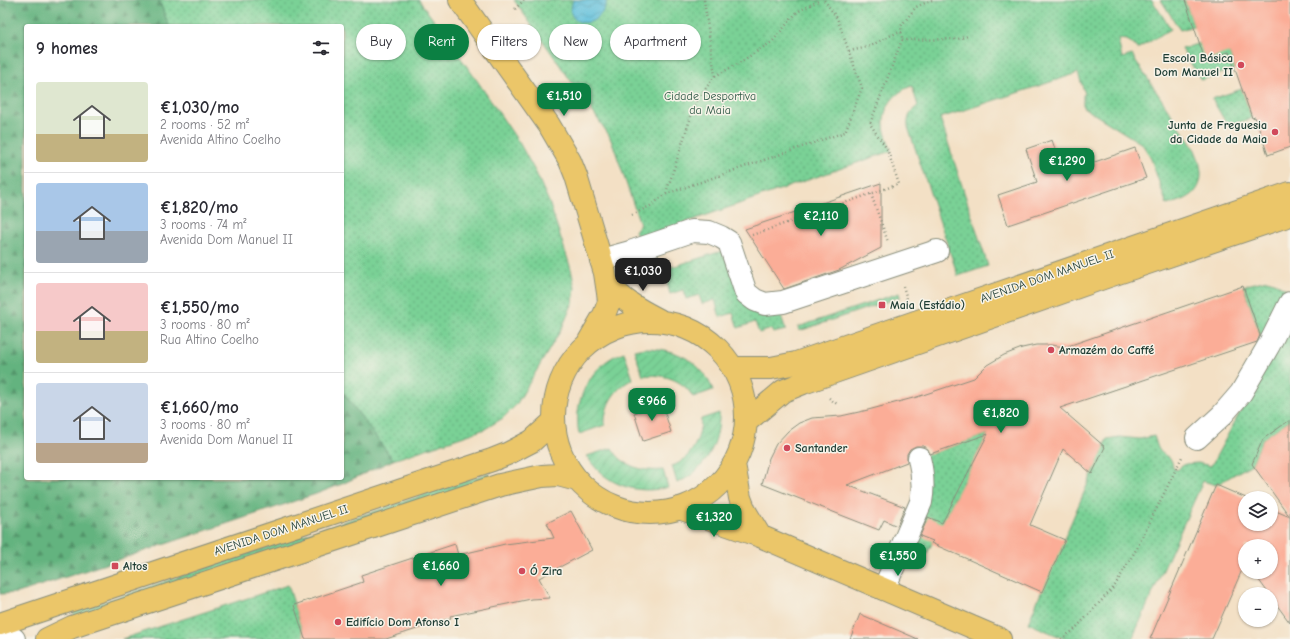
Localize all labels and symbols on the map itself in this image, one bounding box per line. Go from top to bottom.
place label: Escola Básica Dom Manuel II [1154,51,1233,79]
marker: Escola Básica Dom Manuel II [1236,60,1246,70]
pin: €1,510 [531,83,597,117]
park label: Cidade Desportiva da Maia [664,89,756,117]
place label: Junta de Freguesia da Cidade da Maia [1168,118,1267,146]
marker: Junta de Freguesia da Cidade da Maia [1270,127,1280,137]
pin: €1,290 [1034,148,1100,182]
pin: €2,110 [788,203,854,237]
street label: AVENIDA DOM MANUEL II [978,246,1116,305]
pin: €1,030 [610,258,676,292]
place label: Maia (Estádio) [890,298,965,312]
marker: Maia (Estádio) [877,300,887,310]
place label: Armazém do Caffé [1059,343,1154,357]
marker: Armazém do Caffé [1046,345,1056,355]
pin: €966 [628,388,676,422]
pin: €1,820 [968,400,1034,434]
place label: Santander [795,441,848,455]
marker: Santander [782,443,792,453]
street label: AVENIDA DOM MANUEL II [212,502,350,558]
pin: €1,320 [681,504,747,538]
pin: €1,550 [865,543,931,577]
pin: €1,660 [408,553,474,587]
place label: Altos [123,559,147,573]
marker: Altos [110,561,120,571]
place label: Ó Zira [530,564,562,578]
marker: Ó Zira [517,566,527,576]
place label: Edifício Dom Afonso I [346,615,459,629]
marker: Edifício Dom Afonso I [333,617,343,627]

